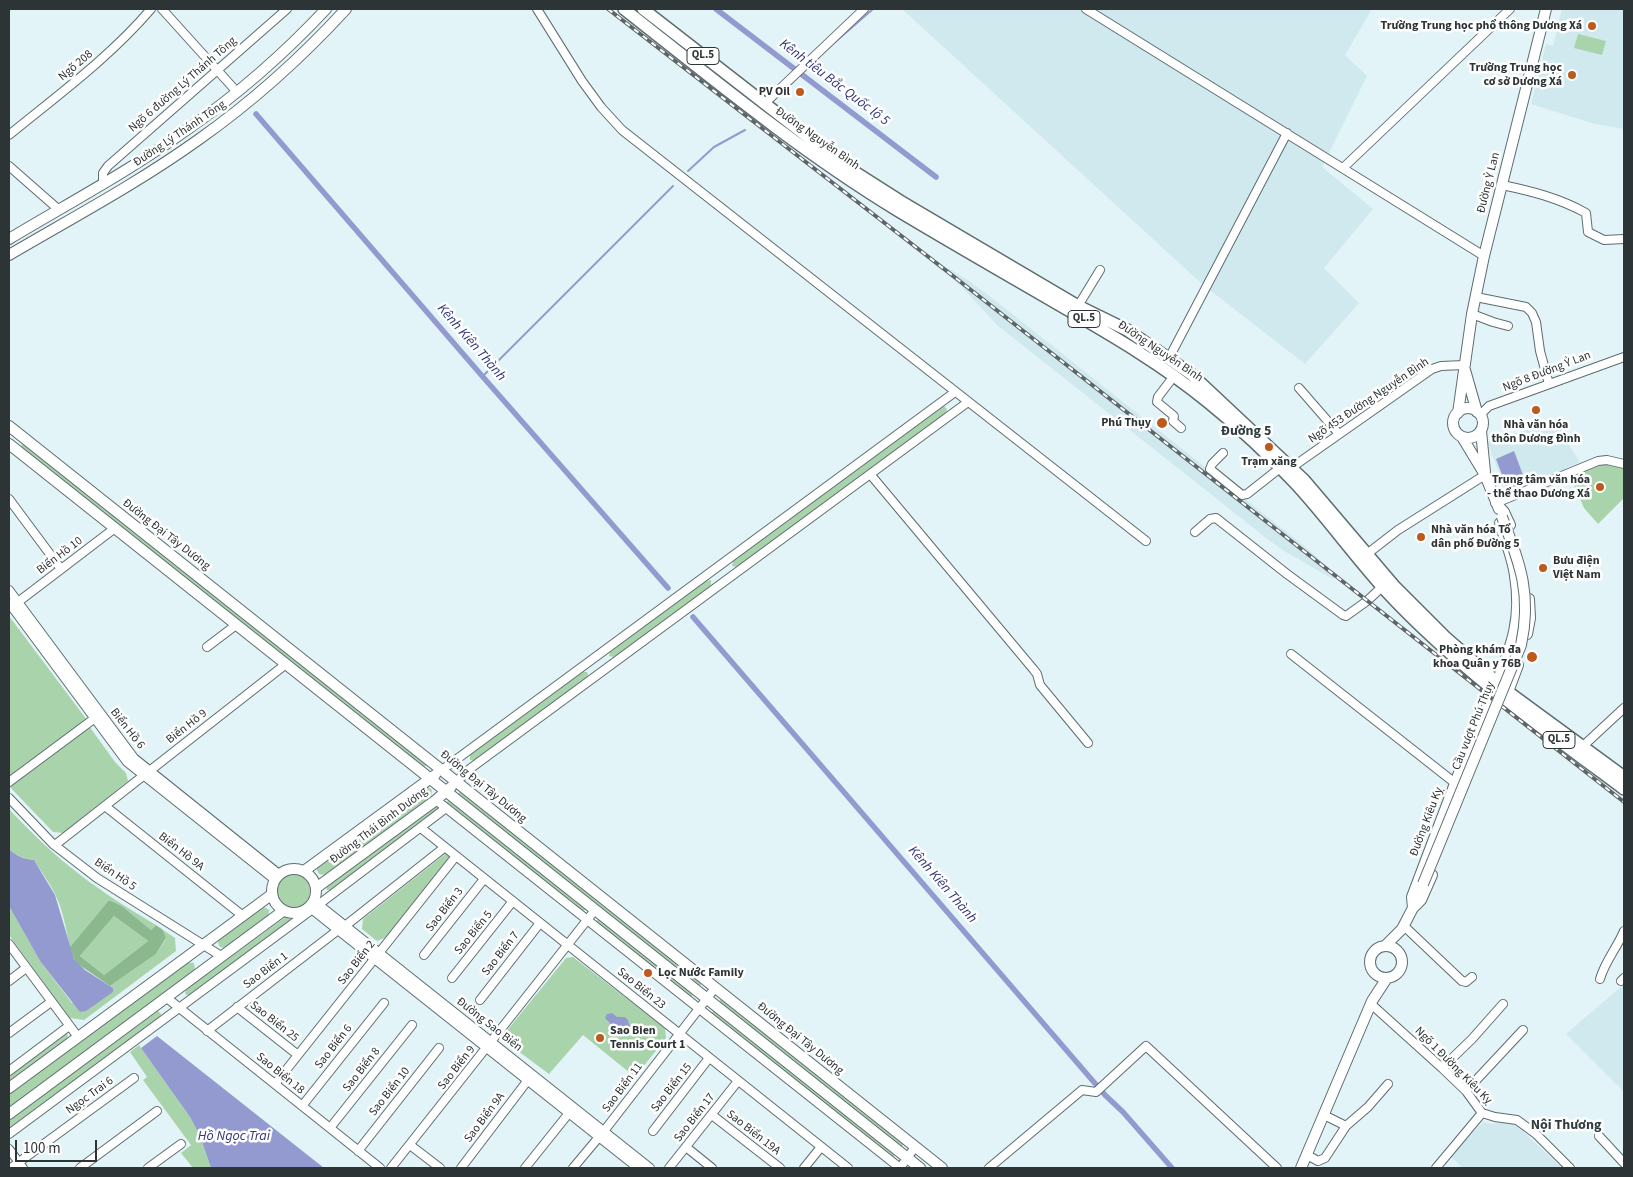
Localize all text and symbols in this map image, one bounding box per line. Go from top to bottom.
place label: Trường Trung học phổ thông Dương Xá [1381,19,1582,33]
marker: Trường Trung học phổ thông Dương Xá [1586,20,1598,32]
street label: Ngõ 6 đường Lý Thánh Tông [126,34,240,136]
water label: Kênh tiêu Bắc Quốc lộ 5 [776,36,892,130]
street label: Ngõ 208 [56,47,96,85]
road number: QL.5 [687,48,719,64]
place label: Trường Trung học cơ sở Dương Xá [1469,61,1562,89]
marker: Trường Trung học cơ sở Dương Xá [1566,69,1578,81]
place label: PV Oil [759,85,790,99]
marker: PV Oil [794,86,806,98]
street label: Đường Lý Thánh Tông [131,98,229,170]
street label: Đường Nguyễn Bình [772,105,862,173]
street label: Đường Ỷ Lan [1474,151,1504,215]
water label: Kênh Kiên Thành [433,301,509,385]
road number: QL.5 [1068,310,1100,328]
street label: Đường Nguyễn Bình [1115,318,1205,386]
street label: Ngõ 8 Đường Ỷ Lan [1501,349,1593,395]
street label: Ngõ 453 Đường Nguyễn Bình [1306,355,1432,447]
marker: Nhà văn hóa thôn Dương Đình [1530,404,1542,416]
place label: Phú Thụy [1101,416,1151,430]
marker: Phú Thụy [1155,416,1169,430]
place label: Nhà văn hóa thôn Dương Đình [1491,418,1581,446]
district label: Đường 5 [1221,424,1271,440]
marker: Trạm xăng [1263,441,1275,453]
place label: Trạm xăng [1241,455,1297,469]
place label: Trung tâm văn hóa - thể thao Dương Xá [1487,473,1590,501]
marker: Trung tâm văn hóa - thể thao Dương Xá [1594,481,1606,493]
street label: Đường Đại Tây Dương [119,496,213,574]
place label: Nhà văn hóa Tổ dân phố Đường 5 [1431,523,1520,551]
marker: Nhà văn hóa Tổ dân phố Đường 5 [1415,531,1427,543]
street label: Biển Hồ 10 [34,534,86,578]
place label: Bưu điện Việt Nam [1553,554,1601,582]
marker: Bưu điện Việt Nam [1537,562,1549,574]
place label: Phòng khám đa khoa Quân y 76B [1433,643,1521,671]
marker: Phòng khám đa khoa Quân y 76B [1525,650,1539,664]
street label: Cầu vượt Phú Thụy [1450,680,1498,772]
street label: Biển Hồ 6 [107,706,147,752]
street label: Biển Hồ 9 [164,707,210,747]
road number: QL.5 [1543,732,1575,748]
street label: Đường Đại Tây Dương [437,748,529,826]
street label: Đường Thái Bình Dương [327,785,431,867]
street label: Đường Kiêu Kỵ [1407,785,1447,859]
street label: Biển Hồ 9A [155,830,207,874]
water label: Kênh Kiên Thành [904,843,980,927]
street label: Biển Hồ 5 [91,856,139,894]
street label: Sao Biển 3 [423,885,467,935]
street label: Sao Biển 5 [452,908,496,958]
street label: Sao Biển 7 [479,929,523,979]
street label: Sao Biển 2 [335,938,379,988]
street label: Sao Biển 1 [241,950,291,992]
street label: Sao Biển 23 [614,965,668,1013]
place label: Lọc Nước Family [658,966,744,980]
marker: Lọc Nước Family [642,967,654,979]
street label: Đường Sao Biển [453,995,525,1055]
street label: Sao Biển 25 [247,998,301,1046]
street label: Đường Đại Tây Dương [754,1000,846,1078]
street label: Sao Biển 6 [312,1022,356,1072]
place label: Sao Bien Tennis Court 1 [610,1024,685,1052]
street label: Ngõ 1 Đường Kiêu Kỵ [1411,1024,1495,1108]
marker: Sao Bien Tennis Court 1 [594,1032,606,1044]
street label: Sao Biển 9 [435,1043,479,1093]
street label: Sao Biển 8 [340,1045,384,1095]
street label: Sao Biển 18 [253,1050,307,1098]
street label: Sao Biển 11 [600,1060,646,1116]
street label: Sao Biển 15 [648,1061,696,1115]
street label: Sao Biển 10 [366,1065,414,1119]
street label: Ngọc Trai 6 [63,1074,117,1118]
street label: Sao Biển 9A [462,1090,508,1146]
street label: Sao Biển 17 [671,1091,719,1145]
street label: Sao Biển 19A [723,1107,783,1159]
district label: Nội Thương [1531,1118,1601,1134]
water label: Hồ Ngọc Trai [198,1129,270,1145]
scale bar [18,1130,100,1162]
text: 100 m [23,1138,61,1159]

